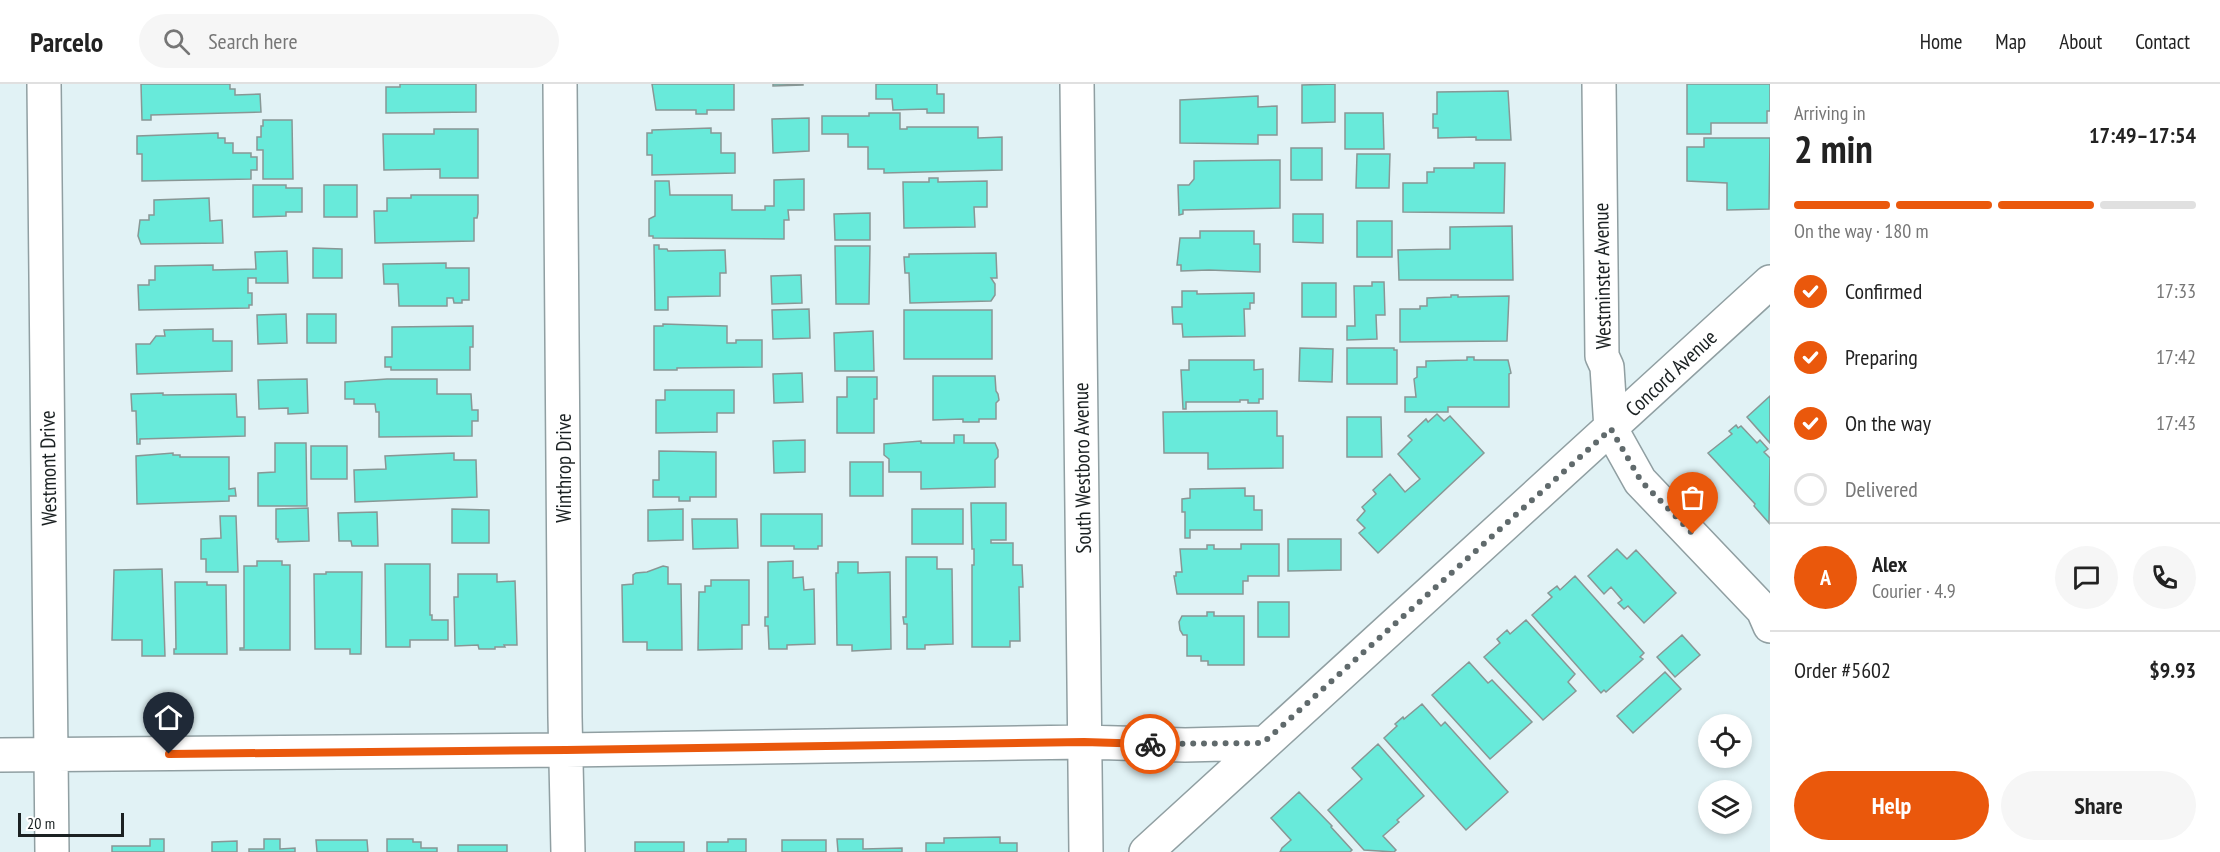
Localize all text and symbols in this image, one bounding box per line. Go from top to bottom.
search box [139,14,559,68]
text: Parcelo [30,23,103,60]
icon: search [160,25,193,58]
text: Search here [208,27,298,55]
text: Home [1920,28,1962,55]
text: Map [1995,28,2026,55]
text: About [2059,28,2102,55]
text: Contact [2135,28,2190,55]
text: Arriving in [1794,100,1866,126]
text: 17:49–17:54 [2089,121,2196,149]
text: 2 min [1794,123,1873,174]
street label: Westminster Avenue [1587,203,1617,349]
text: On the way · 180 m [1794,218,1929,244]
icon: check [1794,275,1827,308]
text: Confirmed [1845,277,1922,305]
text: 17:33 [2156,278,2196,304]
street label: Concord Avenue [1620,324,1722,422]
icon: check [1794,341,1827,374]
text: Preparing [1845,343,1918,371]
text: 17:42 [2156,344,2196,370]
street label: South Westboro Avenue [1067,382,1097,554]
icon: check [1794,407,1827,440]
text: On the way [1845,409,1931,437]
street label: Westmont Drive [33,410,63,526]
text: 17:43 [2156,410,2196,436]
street label: Winthrop Drive [550,413,577,523]
pin [1667,472,1718,534]
text: Delivered [1845,475,1918,503]
icon: bag [1676,481,1709,514]
button: chat [2055,546,2118,609]
button: phone [2133,546,2196,609]
text: Alex [1872,550,1907,578]
text: A [1820,563,1831,591]
text: Courier · 4.9 [1872,578,1956,604]
text: Order #5602 [1794,656,1891,684]
text: $9.93 [2149,656,2196,684]
pin [143,692,194,754]
icon: home [152,701,185,734]
courier [1120,714,1180,774]
map controls [1698,714,1752,834]
button: locate [1698,714,1752,768]
icon: bike [1134,728,1167,761]
button: Help [1794,771,1989,840]
button: Share [2001,771,2196,840]
button: layers [1698,780,1752,834]
scale bar [18,810,124,838]
text: 20 m [27,813,55,833]

